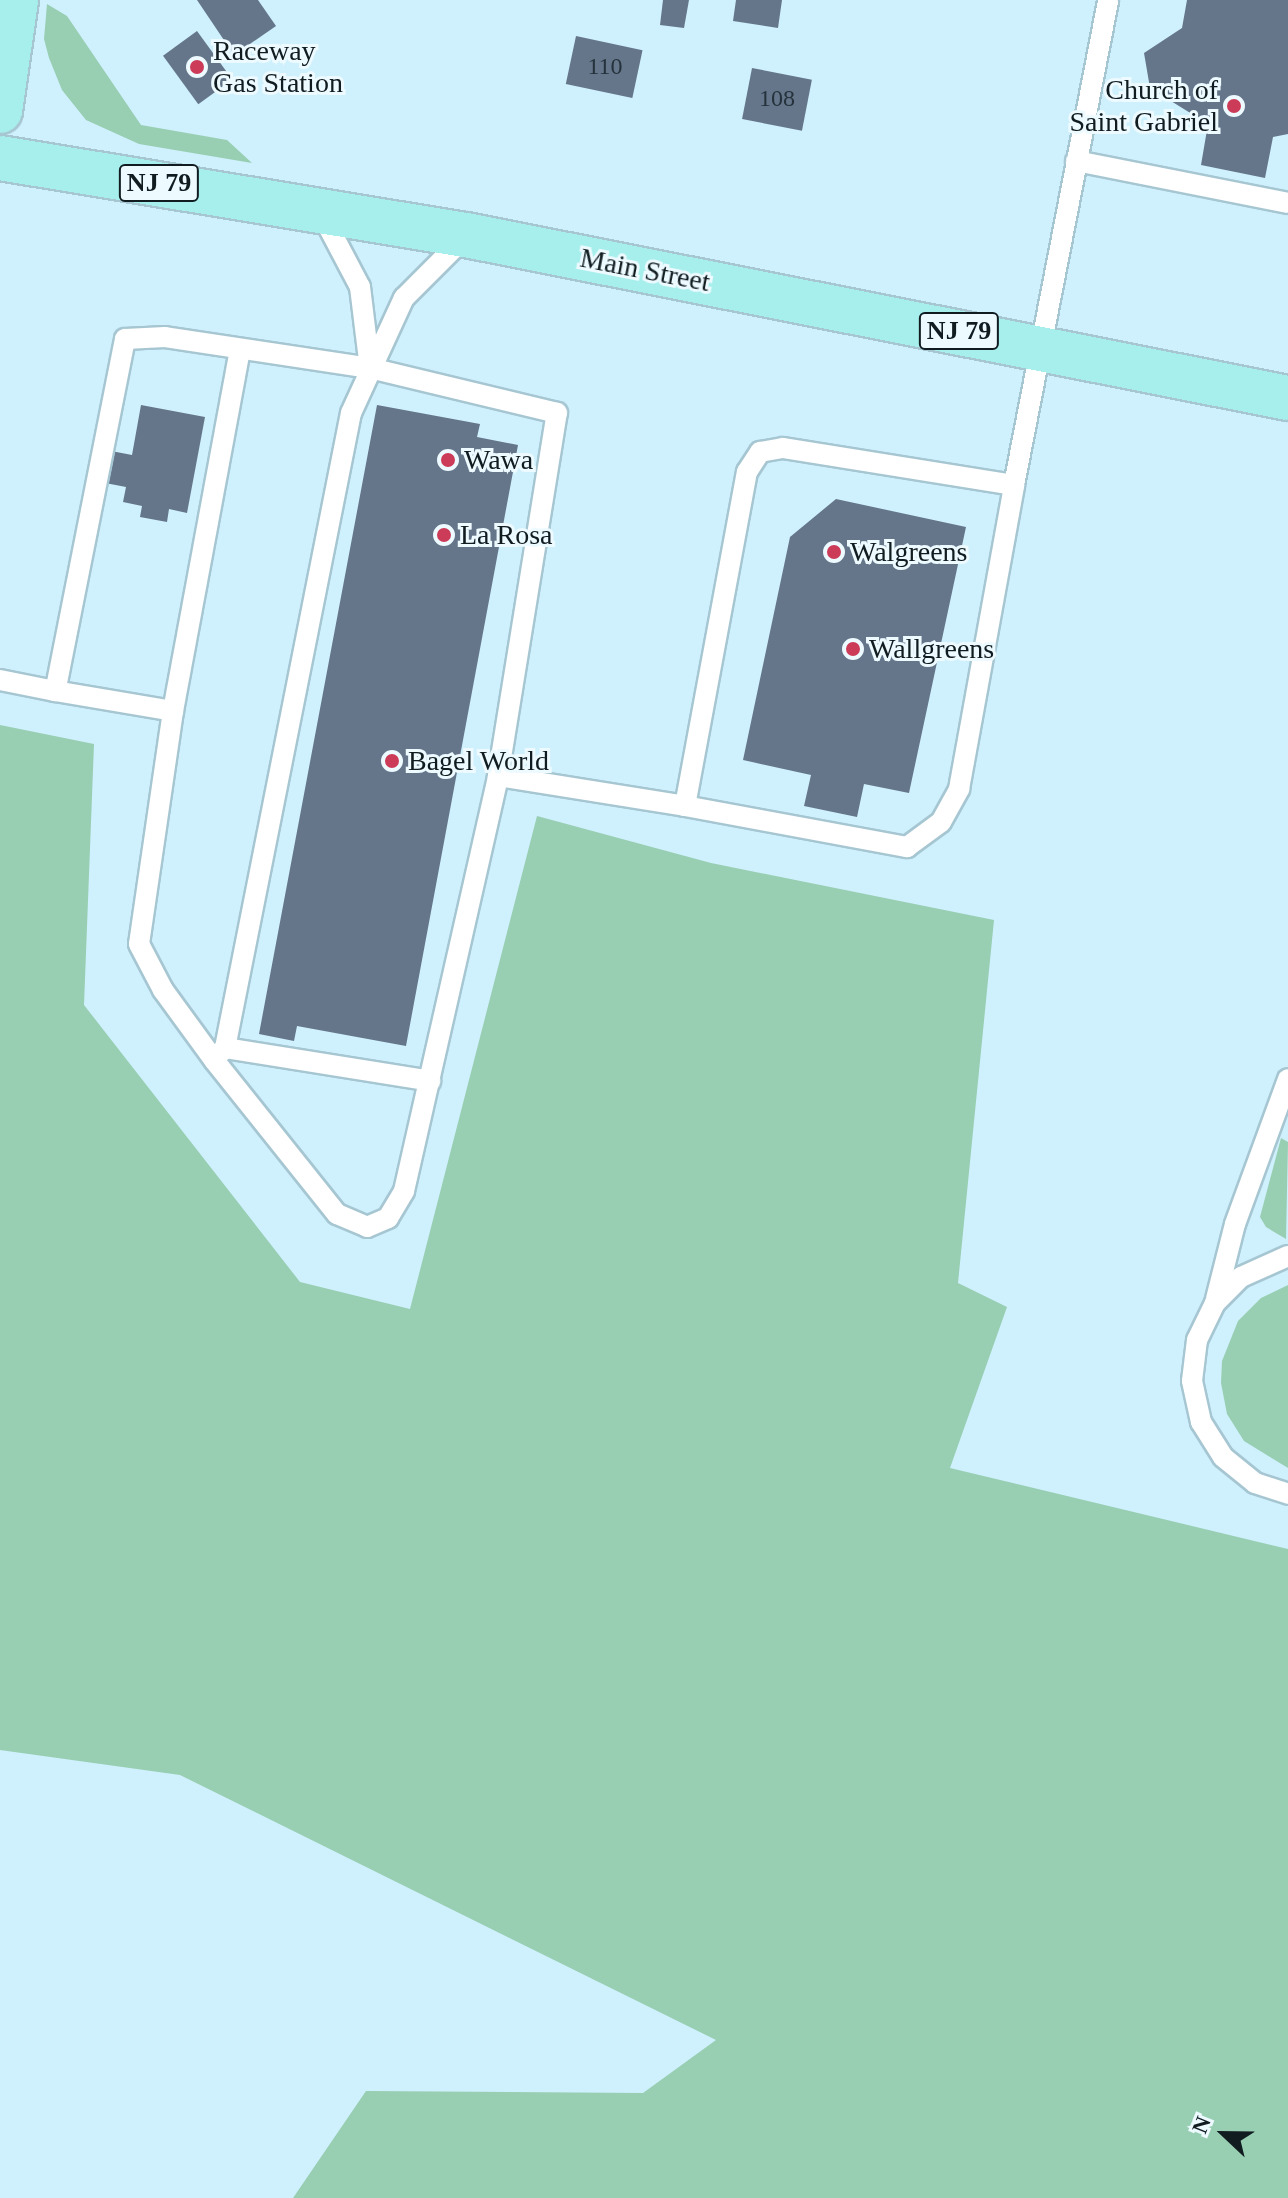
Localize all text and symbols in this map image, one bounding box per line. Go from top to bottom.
place label: Raceway Gas Station [213,34,343,100]
house number: 110 [587,53,623,81]
marker: Raceway Gas Station [188,58,206,76]
place label: Church of Saint Gabriel [1069,73,1218,139]
house number: 108 [759,85,795,113]
marker: Church of Saint Gabriel [1225,97,1243,115]
road number: NJ 79 [117,161,201,205]
street label: Main Street [577,241,713,299]
road number: NJ 79 [917,309,1001,353]
place label: Wawa [464,443,533,477]
marker: Wawa [439,451,457,469]
place label: La Rosa [460,518,553,552]
marker: La Rosa [435,526,453,544]
place label: Walgreens [850,535,967,569]
marker: Walgreens [825,543,843,561]
place label: Wallgreens [869,632,994,666]
marker: Wallgreens [844,640,862,658]
place label: Bagel World [408,744,550,778]
marker: Bagel World [383,752,401,770]
north arrow [1184,2094,1264,2174]
text: N [1187,2113,1216,2137]

